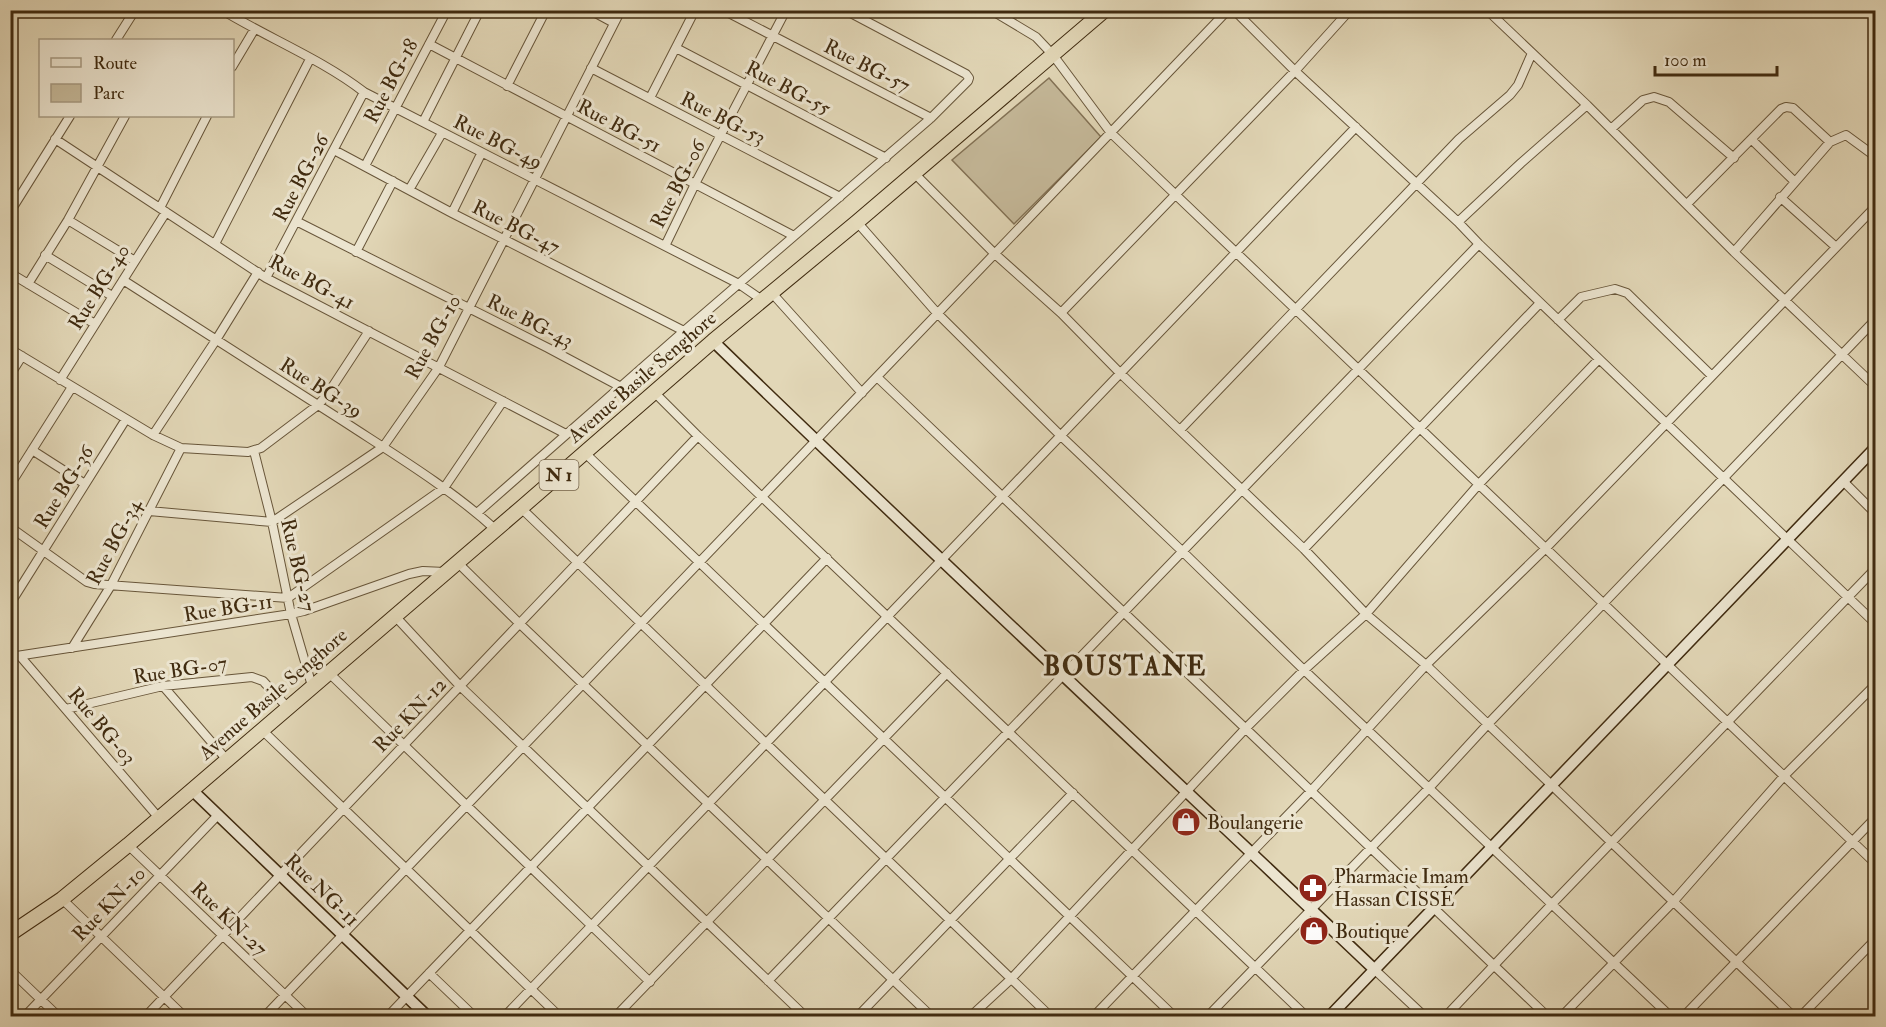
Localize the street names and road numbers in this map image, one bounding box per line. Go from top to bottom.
street label: Rue BG-57 [820,34,914,98]
street label: Rue BG-18 [358,35,424,127]
street label: Rue BG-55 [741,55,835,121]
street label: Rue BG-53 [676,86,770,150]
street label: Rue BG-51 [573,94,665,158]
street label: Rue BG-49 [449,109,547,175]
street label: Rue BG-26 [268,129,335,226]
street label: Rue BG-06 [645,135,711,232]
street label: Rue BG-47 [468,194,564,260]
street label: Rue BG-40 [63,239,135,335]
street label: Rue BG-41 [265,249,359,315]
street label: Rue BG-43 [483,289,577,353]
street label: Rue BG-10 [400,290,466,384]
street label: Avenue Basile Senghore [562,306,721,449]
street label: Rue BG-39 [275,352,367,424]
street label: Rue BG-36 [29,440,100,533]
road number: N 1 [540,460,578,490]
street label: Rue BG-34 [81,494,148,589]
street label: Rue BG-27 [275,516,321,614]
street label: Rue BG-11 [182,589,274,627]
street label: Avenue Basile Senghore [193,623,352,766]
street label: Rue BG-07 [131,650,229,690]
street label: Rue KN-12 [368,672,452,758]
street label: Rue BG-03 [62,682,142,770]
street label: Rue NG-11 [279,848,365,932]
street label: Rue KN-10 [67,861,151,947]
street label: Rue KN-27 [186,876,272,962]

